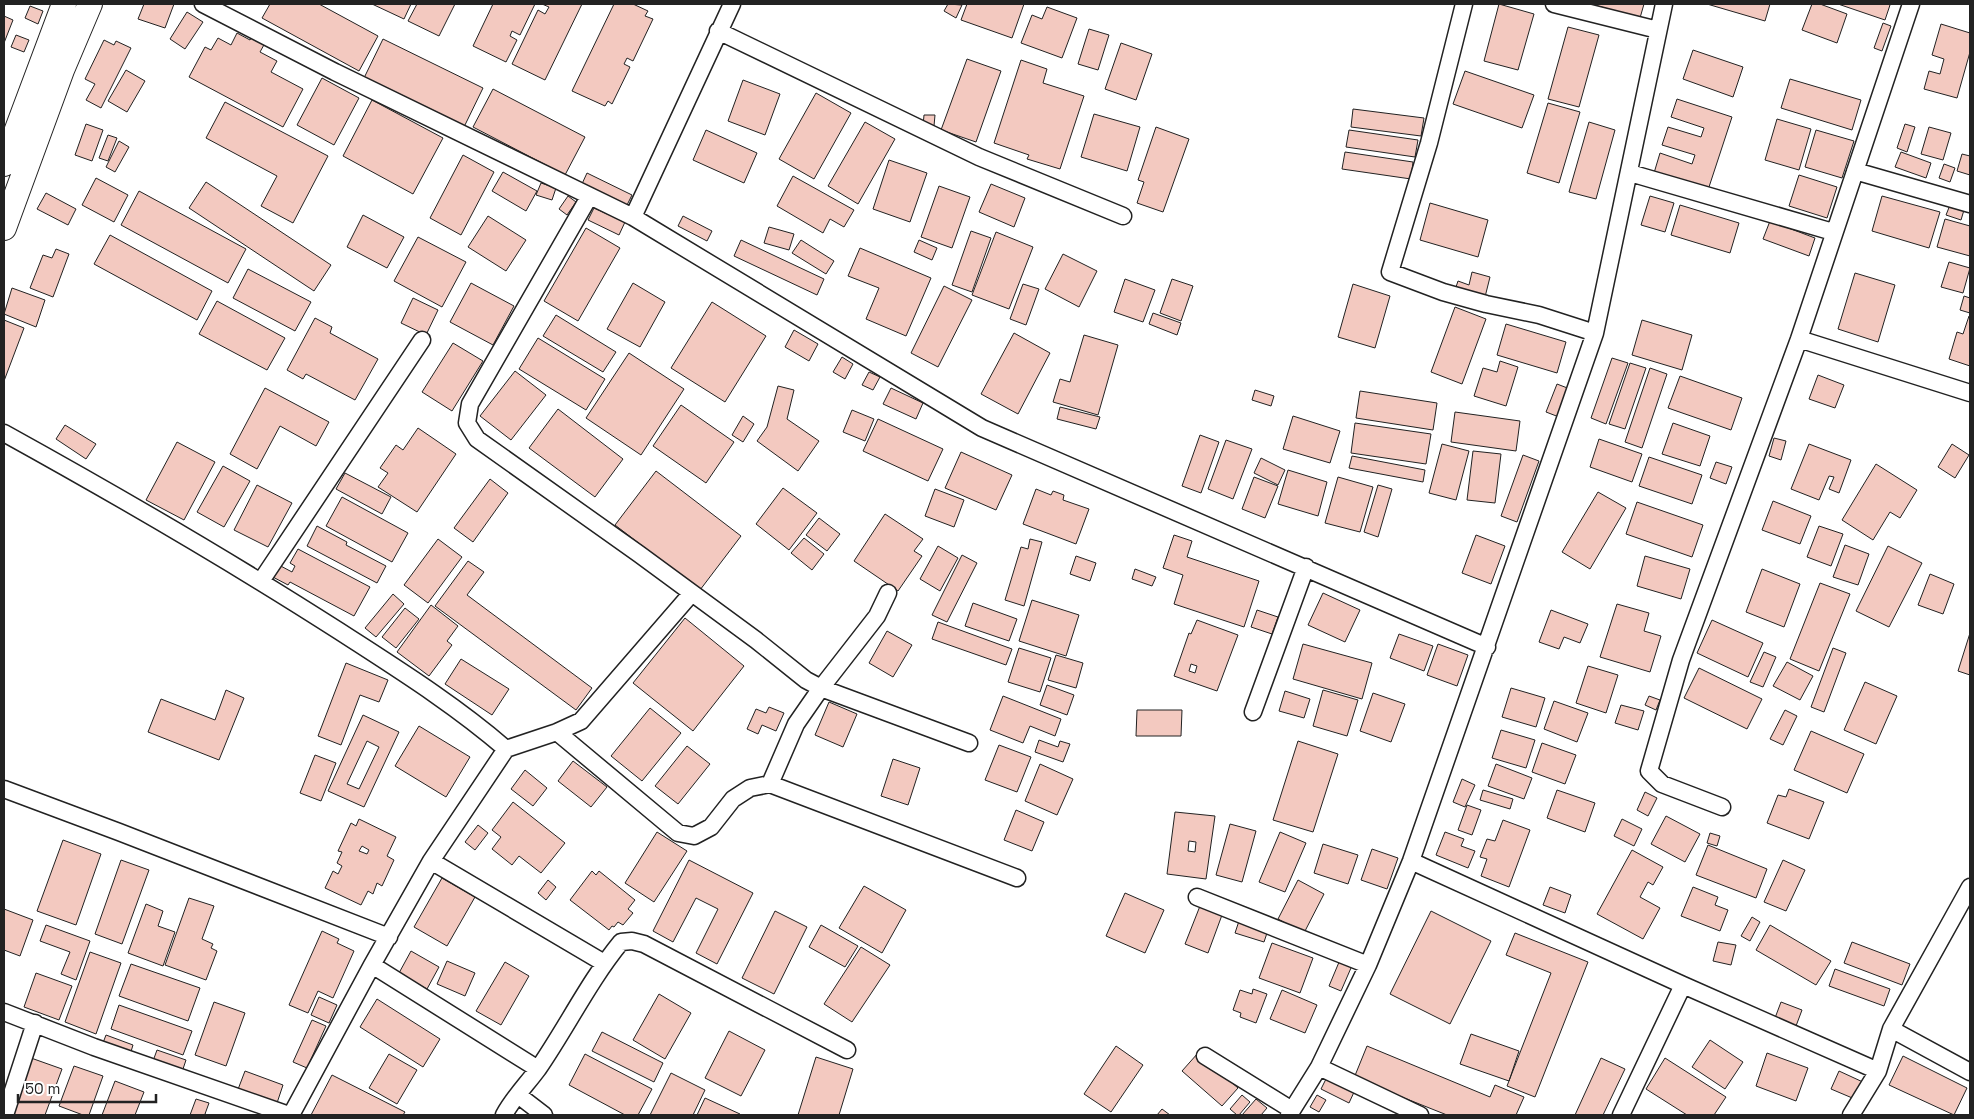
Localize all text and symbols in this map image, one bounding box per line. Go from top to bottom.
scale bar [18,1072,155,1104]
text: 50 m [25,1079,60,1098]

